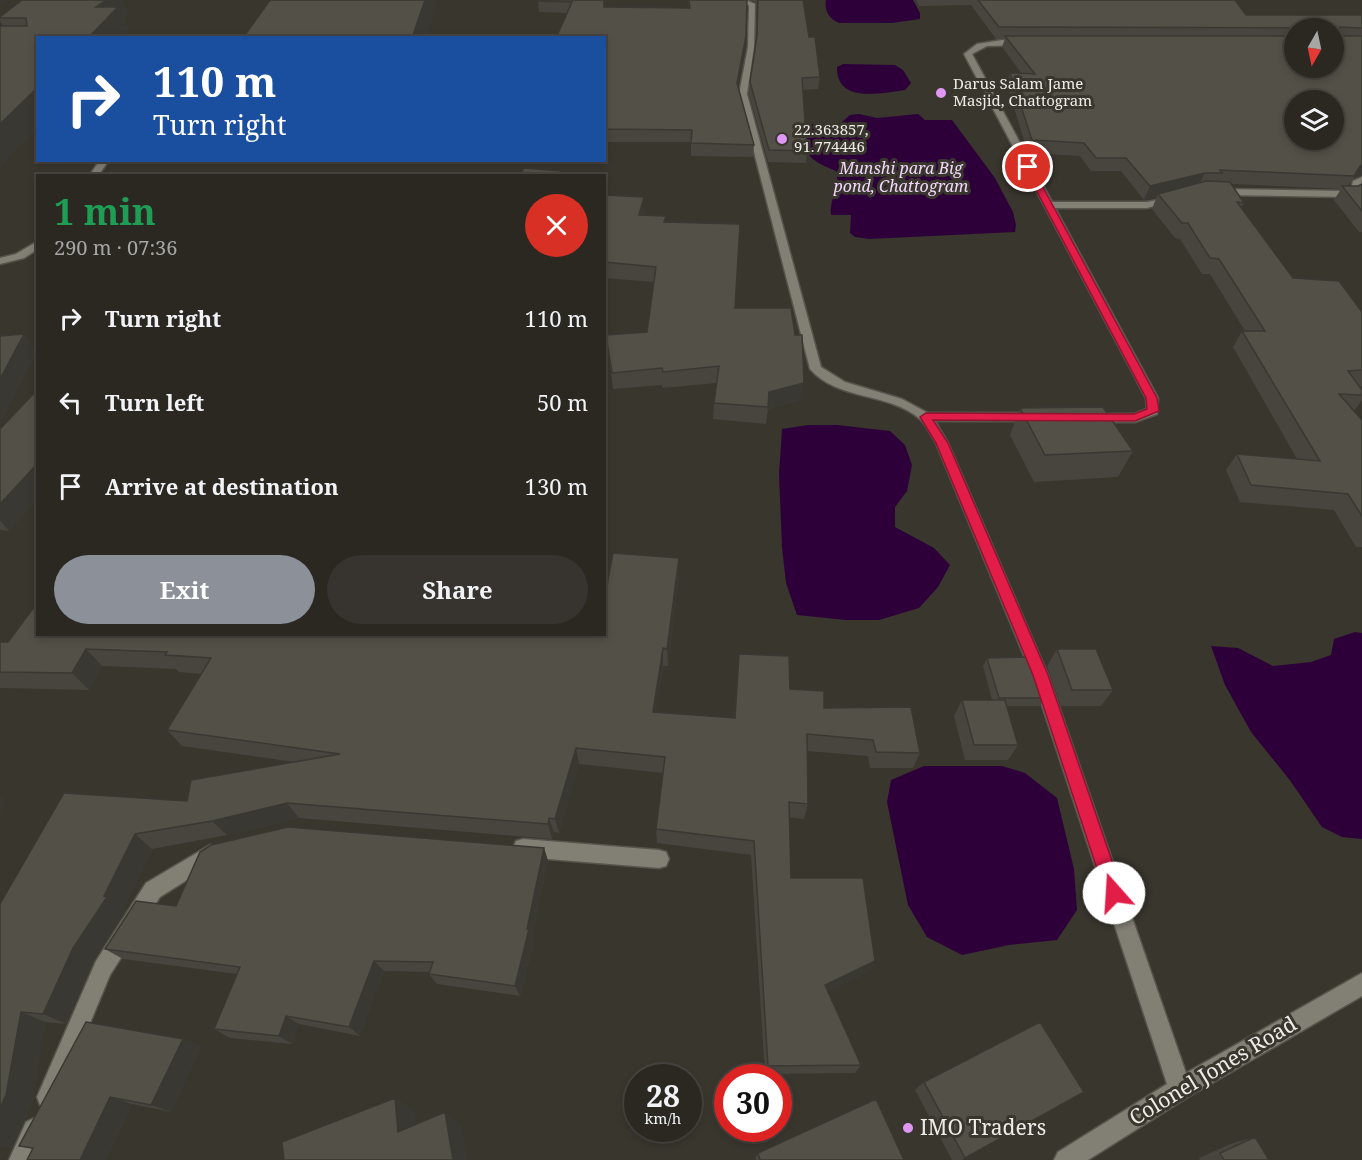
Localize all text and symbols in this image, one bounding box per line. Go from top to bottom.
north arrow [1284,18,1344,78]
map controls [1284,18,1344,150]
text: 110 m [153,52,277,109]
icon: right [54,60,132,138]
place label: Darus Salam Jame Masjid, Chattogram [953,73,1092,110]
marker: Darus Salam Jame Masjid, Chattogram [934,86,948,100]
button: layers [1284,90,1344,150]
text: Turn right [153,106,286,143]
place label: 22.363857, 91.774446 [794,119,869,156]
marker: 22.363857, 91.774446 [775,132,789,146]
pin [1002,141,1053,192]
icon: arrive [1011,150,1044,183]
water label: Munshi para Big pond, Chattogram [833,157,969,197]
text: 1 min [54,187,156,236]
button: close [525,194,588,257]
text: 290 m · 07:36 [54,234,177,261]
icon: right [54,302,87,335]
text: Turn right [105,303,221,333]
text: 110 m [525,303,588,333]
icon: left [54,386,87,419]
text: Turn left [105,387,204,417]
text: 50 m [537,387,588,417]
icon: arrive [54,470,87,503]
text: Arrive at destination [105,471,339,501]
text: 130 m [525,471,588,501]
button: Exit [54,555,315,624]
button: Share [327,555,588,624]
position arrow [1082,861,1146,925]
street label: Colonel Jones Road [1124,1009,1301,1131]
speed limit sign: 30 [714,1064,792,1142]
text: 28 [646,1075,680,1116]
text: km/h [645,1108,681,1128]
place label: IMO Traders [920,1113,1046,1141]
marker: IMO Traders [901,1121,915,1135]

